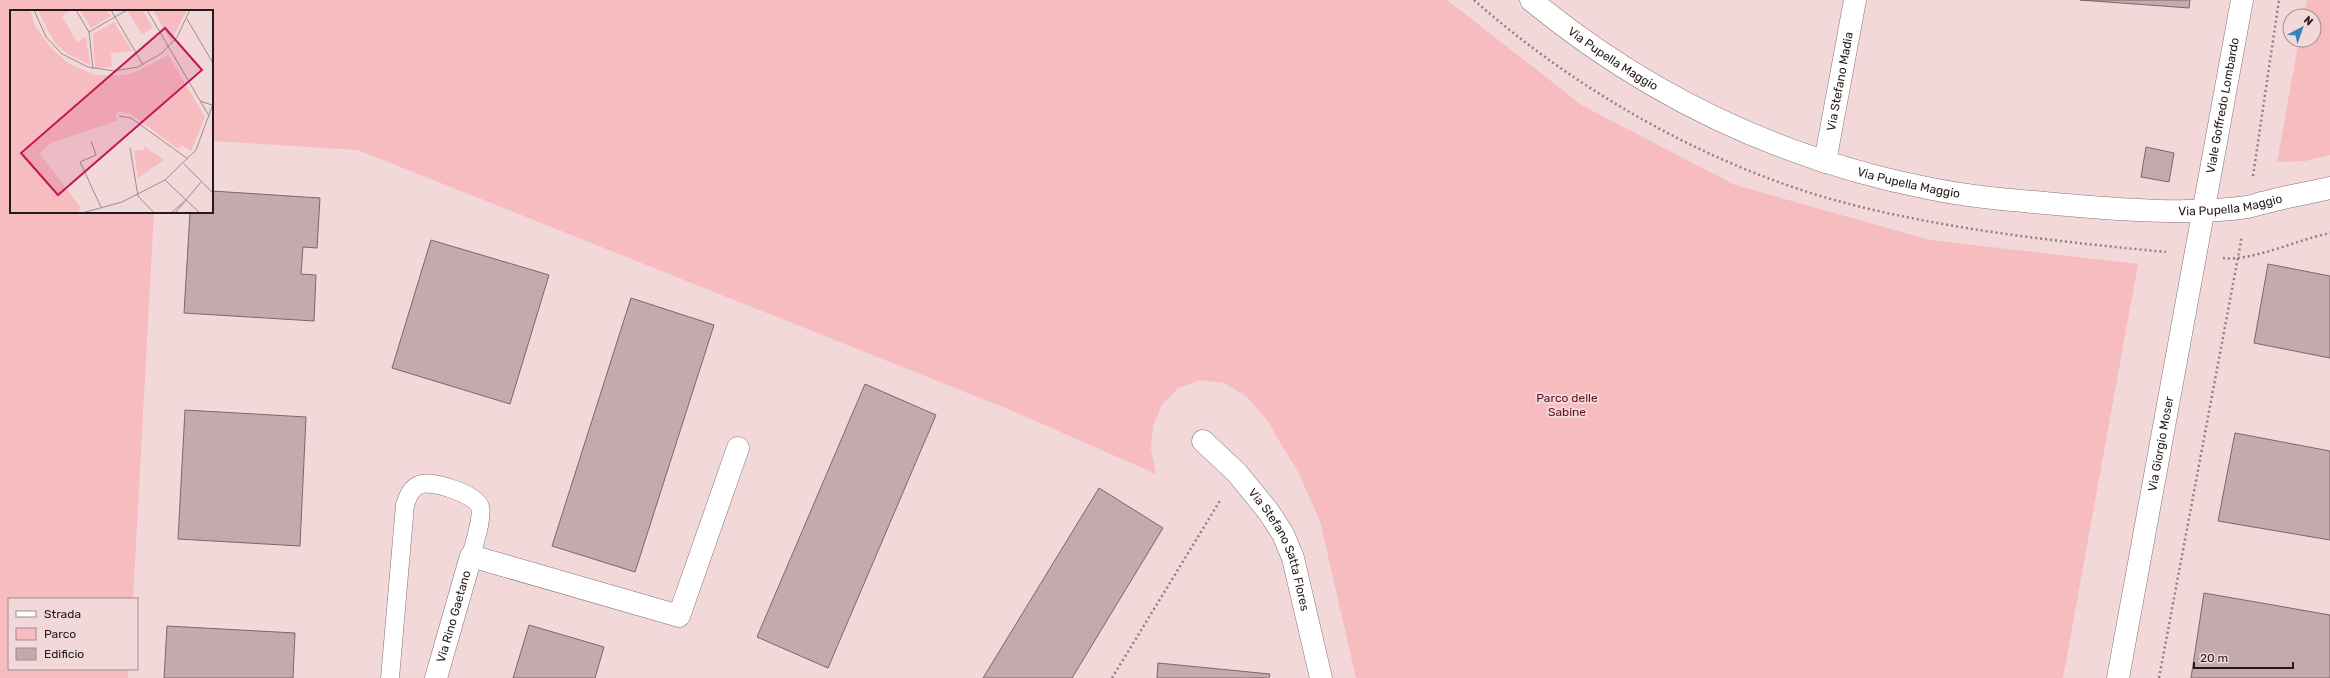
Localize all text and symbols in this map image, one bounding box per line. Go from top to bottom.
north arrow [2282,8,2322,48]
inset map [10,10,213,213]
text: N [2301,13,2316,28]
street label: Via Pupella Maggio [1565,24,1661,93]
street label: Via Stefano Madia [1824,31,1856,132]
street label: Viale Goffredo Lombardo [2203,36,2242,175]
street label: Via Pupella Maggio [1856,165,1961,201]
street label: Via Pupella Maggio [2178,191,2284,218]
park label: Parco delle Sabine [1536,391,1598,419]
street label: Via Giorgio Moser [2145,395,2176,493]
street label: Via Stefano Satta Flores [1245,486,1312,612]
street label: Via Rino Gaetano [434,569,474,664]
legend [8,598,138,670]
text: Strada [44,607,81,621]
text: Parco [44,627,76,641]
scale bar [2194,644,2293,670]
text: Edificio [44,647,84,661]
text: 20 m [2200,651,2228,665]

